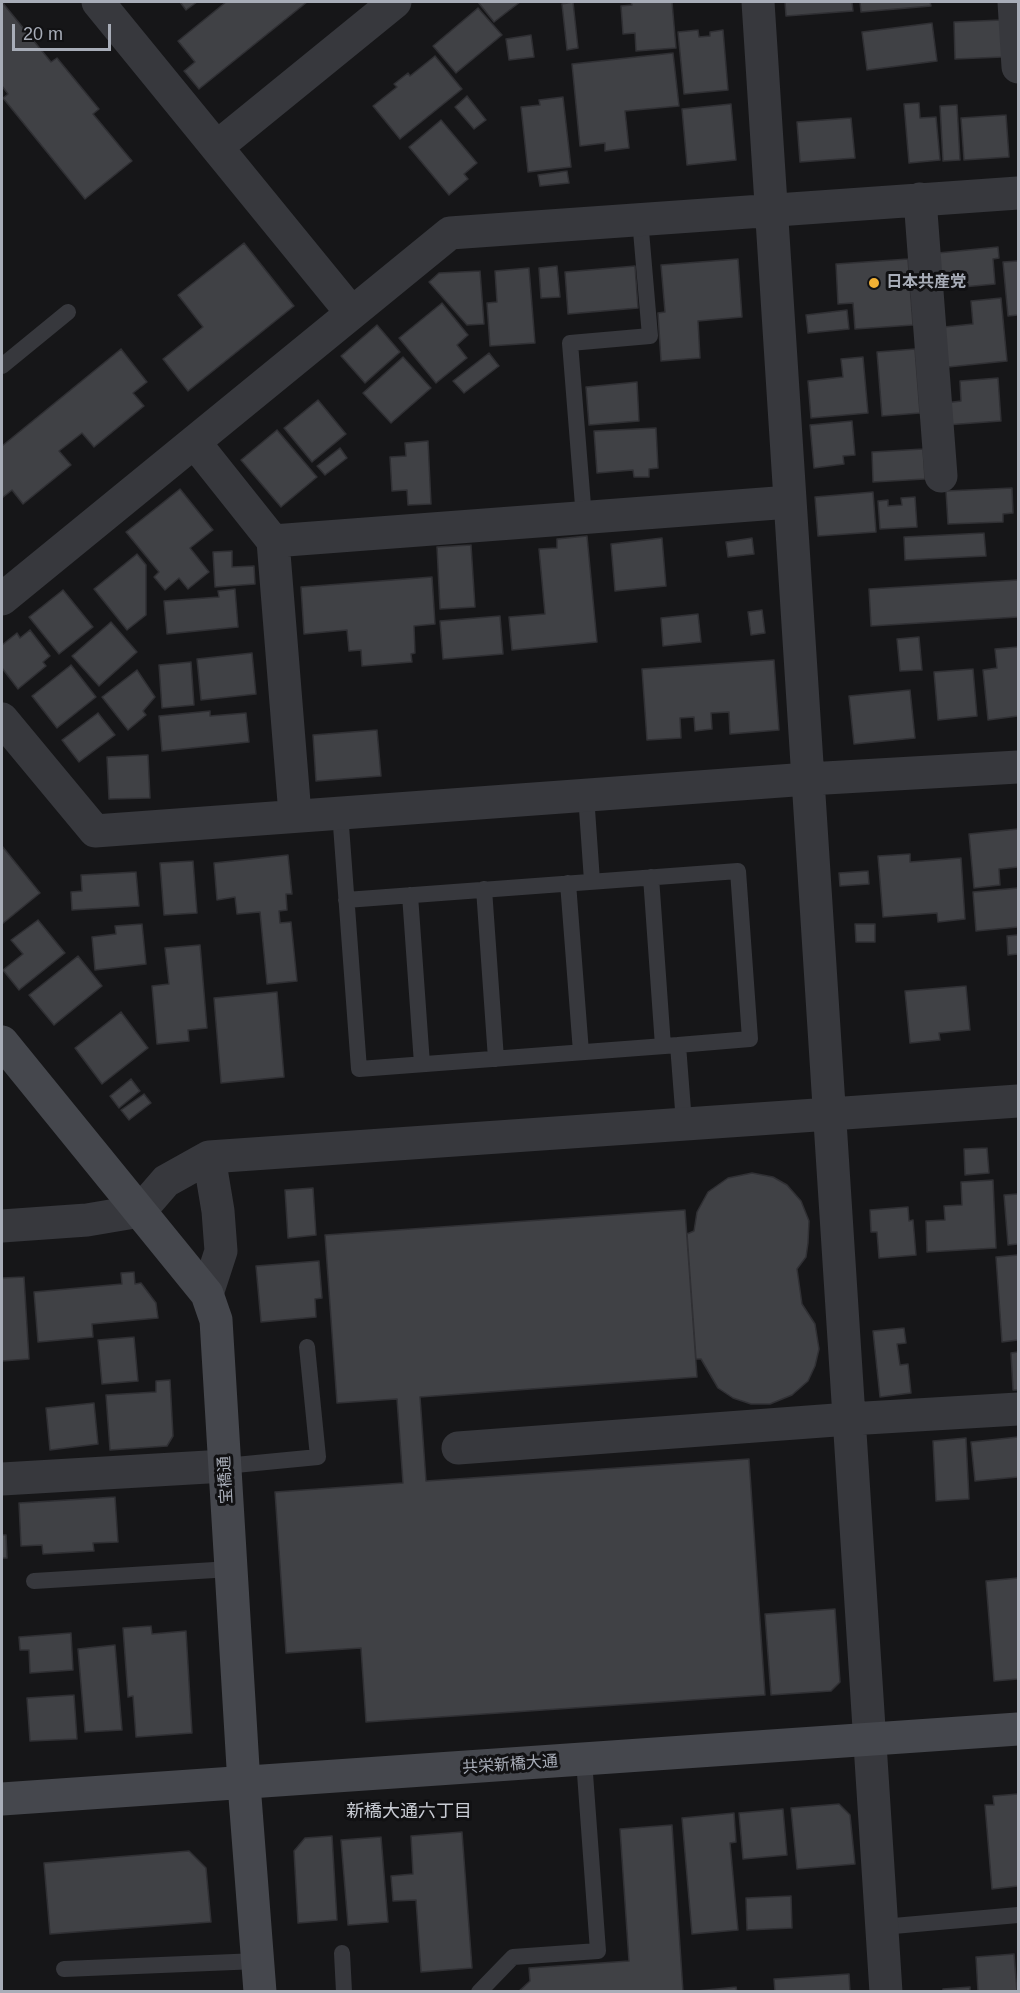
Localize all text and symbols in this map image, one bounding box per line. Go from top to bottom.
scale bar [15,12,114,50]
text: 20 m [23,24,63,44]
place label: 日本共産党 [886,273,966,293]
marker: 日本共産党 [867,276,881,290]
street label: 宝橋通 [215,1456,237,1504]
street label: 共栄新橋大通 [461,1752,559,1778]
district label: 新橋大通六丁目 [346,1801,472,1823]

